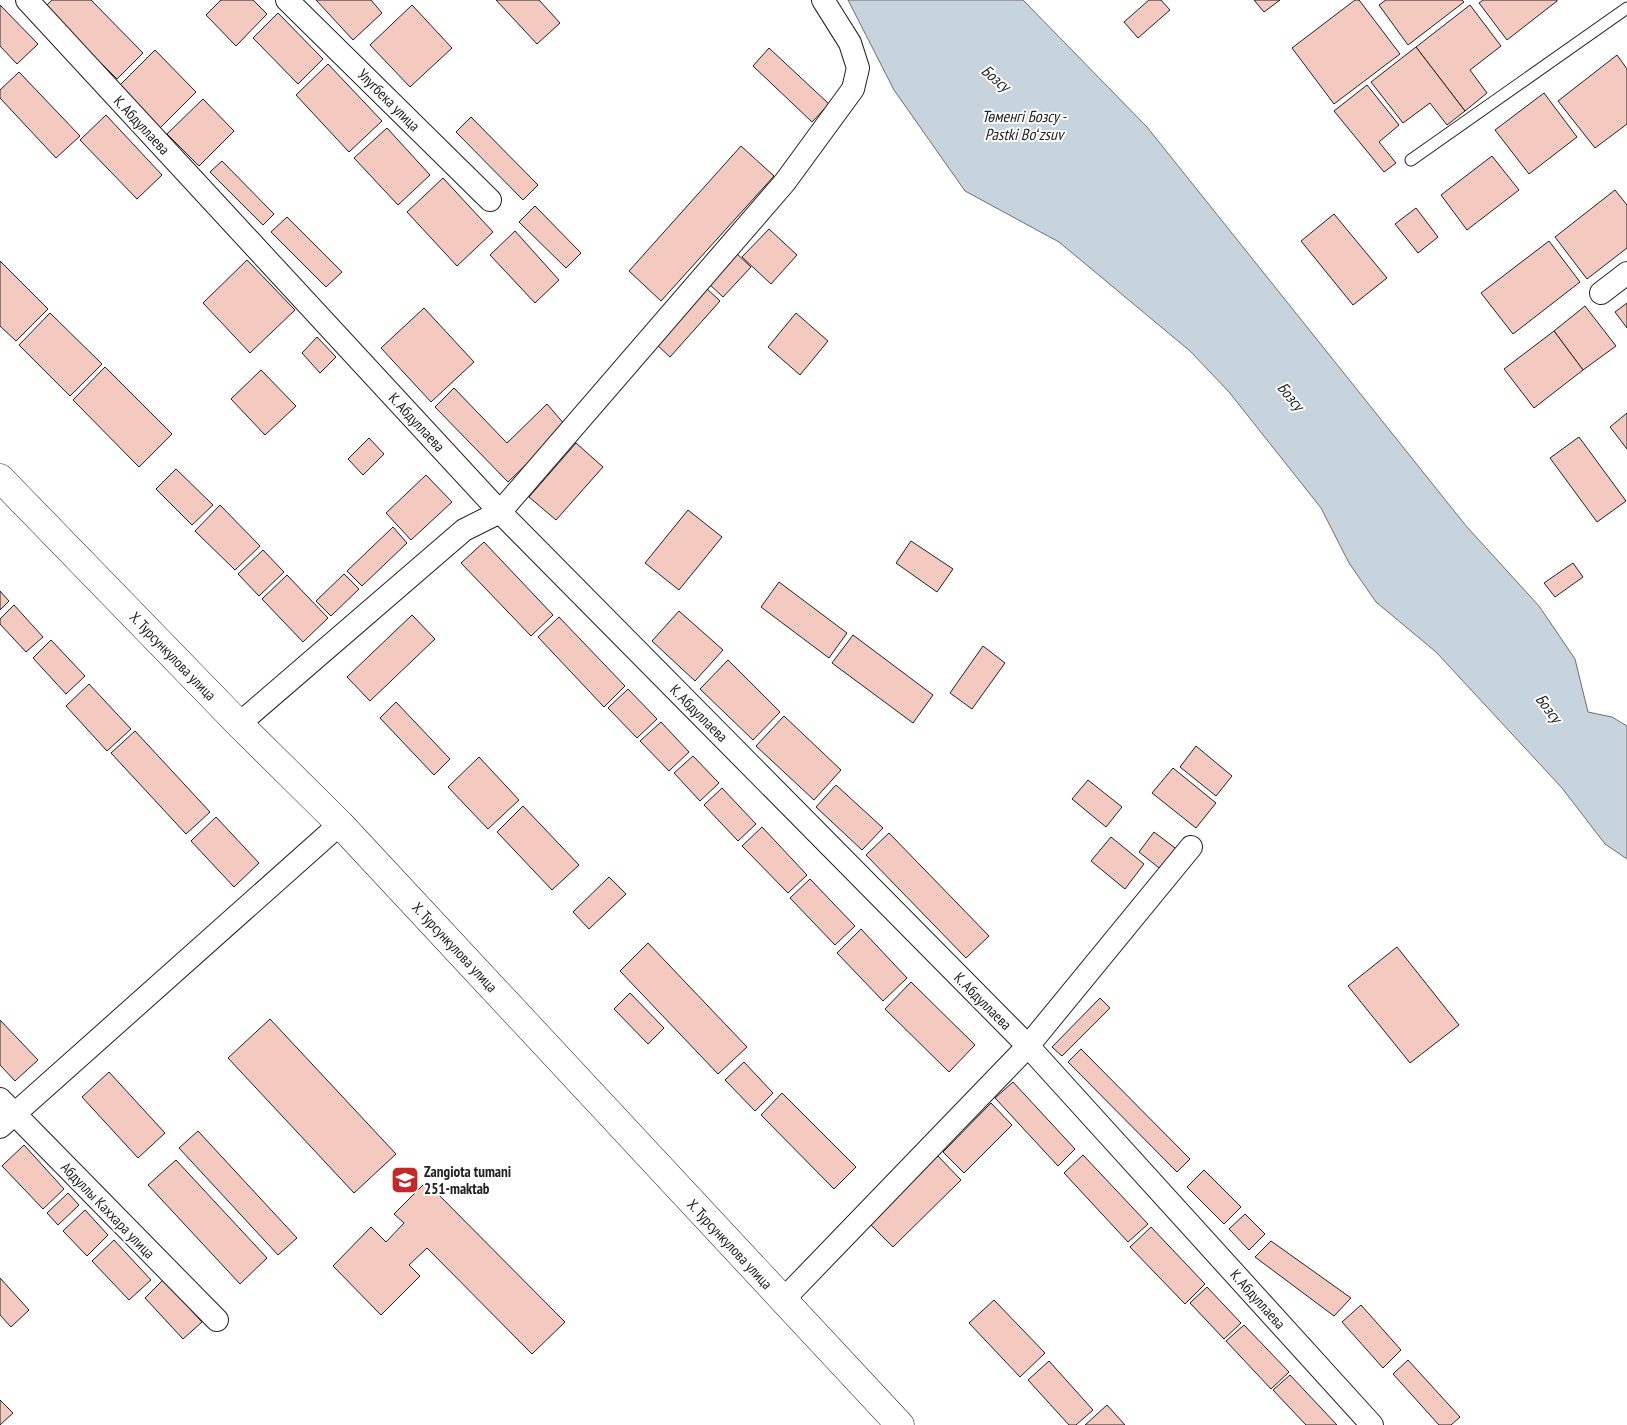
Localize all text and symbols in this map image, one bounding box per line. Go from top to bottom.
water label: Бозсу [978,60,1016,97]
street label: Улугбека улица [354,65,424,135]
street label: К. Абдуллаева [110,91,174,159]
water label: Төменгі Бозсу - Pastki Boʻzsuv [982,106,1068,144]
water label: Бозсу [1273,378,1310,416]
street label: К. Абдуллаева [385,388,449,456]
street label: Х. Турсункулова улица [126,608,220,704]
street label: К. Абдуллаева [666,680,732,746]
water label: Бозсу [1532,690,1568,728]
street label: Х. Турсункулова улица [408,898,502,996]
street label: К. Абдуллаева [950,968,1016,1034]
street label: Абдуллы Каххара улица [57,1158,159,1262]
place label: Zangiota tumani 251-maktab [424,1162,511,1198]
school or university icon: Zangiota tumani 251-maktab [390,1165,420,1195]
street label: Х. Турсункулова улица [683,1195,777,1293]
street label: К. Абдуллаева [1226,1265,1290,1333]

